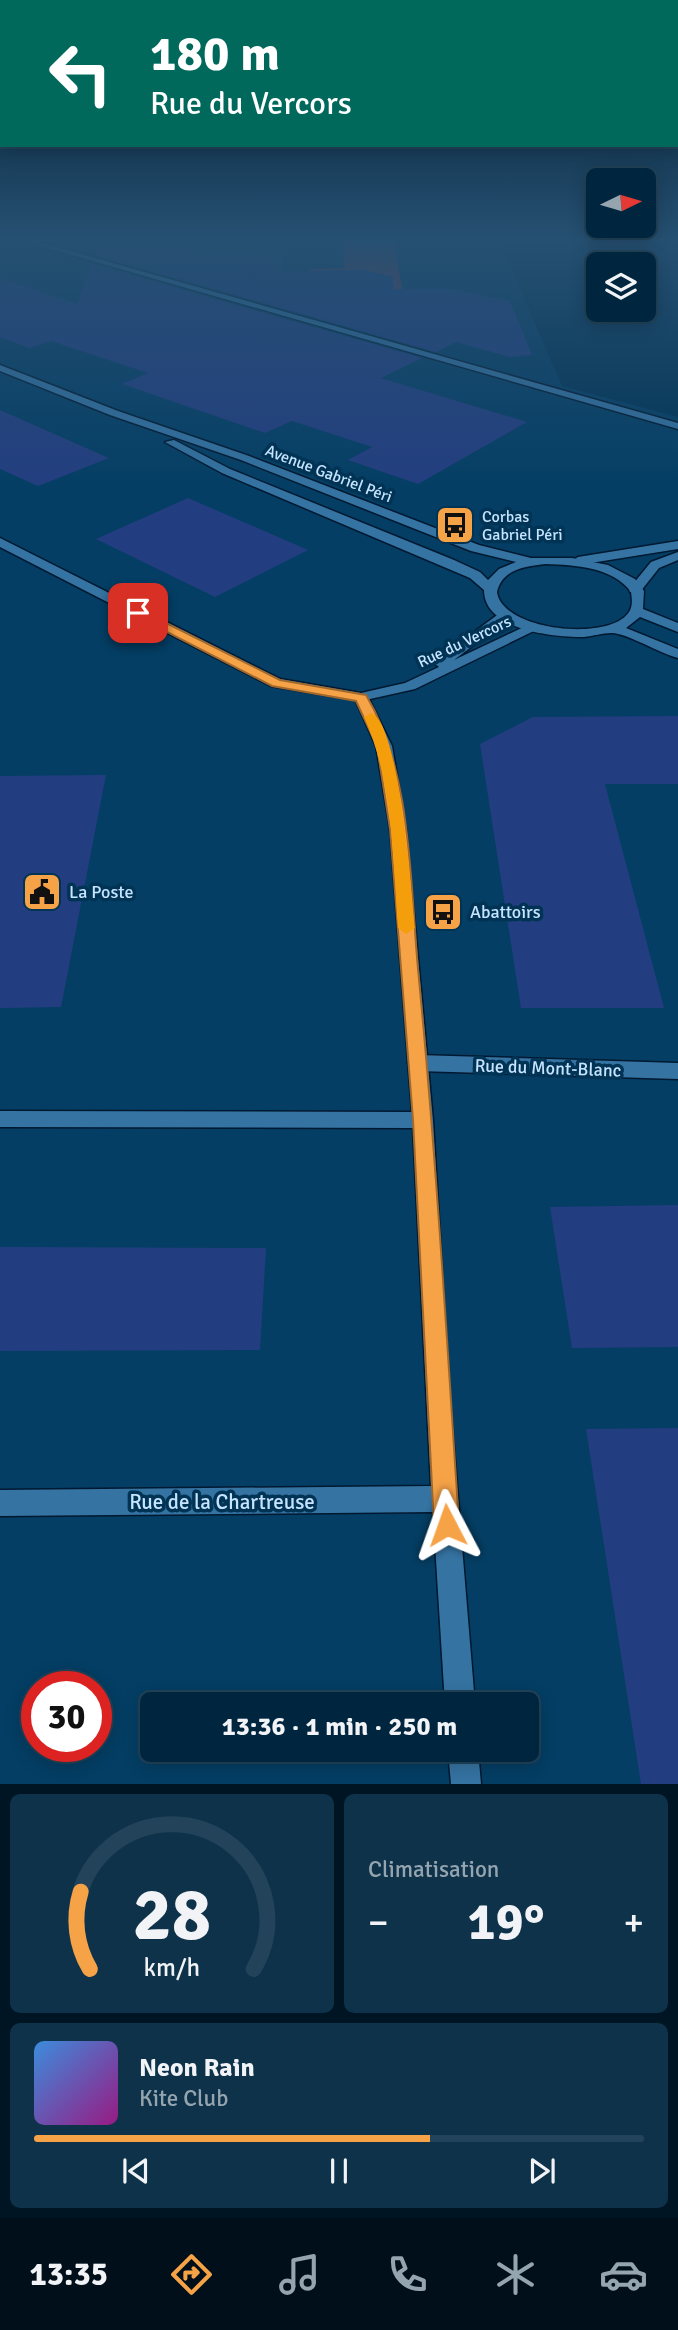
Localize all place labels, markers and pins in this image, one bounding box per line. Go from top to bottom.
bus stop icon: Corbas Gabriel Péri [434,504,476,546]
place label: Corbas Gabriel Péri [482,507,563,545]
pin [108,583,168,643]
public building icon: La Poste [21,871,63,913]
place label: La Poste [69,881,133,903]
bus stop icon: Abattoirs [422,891,464,933]
place label: Abattoirs [470,901,541,923]

